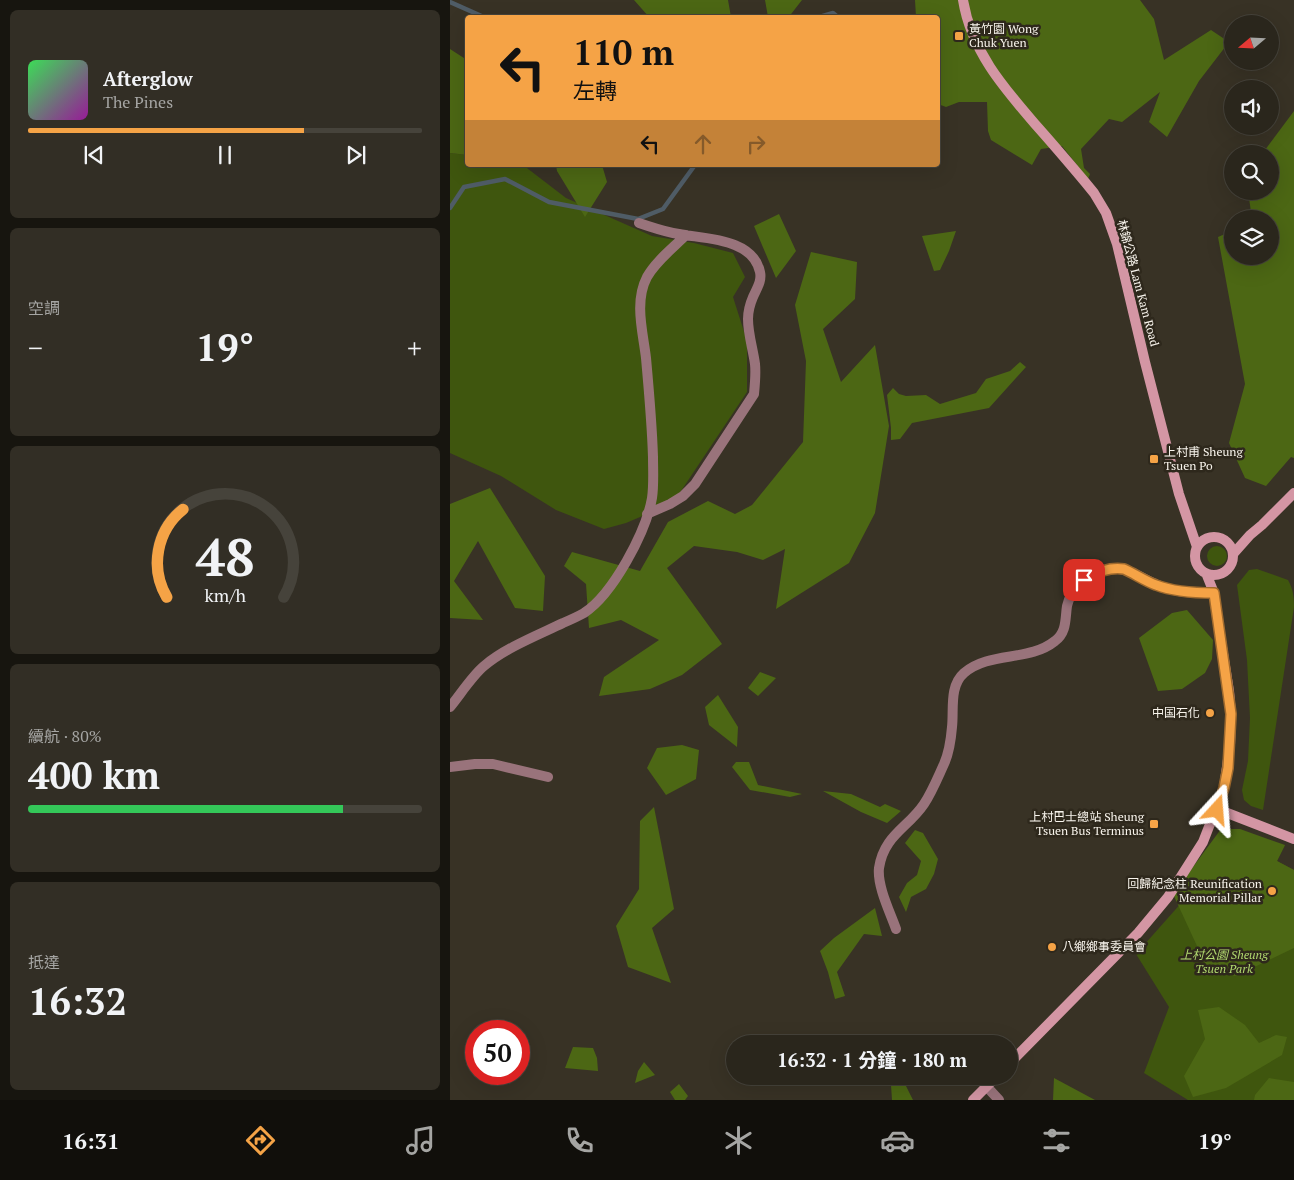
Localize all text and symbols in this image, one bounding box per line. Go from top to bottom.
north arrow [1224,15,1279,70]
map controls [1224,15,1279,265]
place label: 黃竹園 Wong Chuk Yuen [969,21,1039,50]
text: 110 m [573,29,674,75]
marker: 黃竹園 Wong Chuk Yuen [953,30,965,42]
icon: left [490,35,555,100]
text: Afterglow [103,66,193,91]
text: 左轉 [573,76,617,105]
button: sound [1224,80,1279,135]
text: The Pines [103,91,173,113]
icon: left [636,130,664,158]
icon: ahead [689,130,717,158]
icon: right [742,130,770,158]
icon: previous [80,141,108,169]
icon: pause [211,141,239,169]
icon: next [342,141,370,169]
button: search [1224,145,1279,200]
button: layers [1224,210,1279,265]
street label: 林錦公路 Lam Kam Road [1114,218,1163,348]
text: 空調 [28,297,60,319]
text: 19° [196,322,254,372]
text: − [28,329,43,366]
text: + [407,329,422,366]
place label: 上村甫 Sheung Tsuen Po [1164,444,1243,473]
marker: 上村甫 Sheung Tsuen Po [1148,453,1160,465]
text: 48 [196,522,254,591]
pin [1063,559,1105,601]
icon: arrive [1070,566,1098,594]
text: km/h [204,583,246,607]
place label: 中国石化 [1152,705,1200,720]
marker: 中国石化 [1204,707,1216,719]
text: 續航 · 80% [28,725,102,747]
text: 400 km [28,750,160,800]
position arrow [1190,783,1242,835]
place label: 上村巴士總站 Sheung Tsuen Bus Terminus [1029,809,1145,838]
marker: 上村巴士總站 Sheung Tsuen Bus Terminus [1148,818,1160,830]
place label: 回歸紀念柱 Reunification Memorial Pillar [1127,876,1262,905]
marker: 回歸紀念柱 Reunification Memorial Pillar [1266,885,1278,897]
place label: 八鄉鄉事委員會 [1062,939,1146,954]
marker: 八鄉鄉事委員會 [1046,941,1058,953]
park label: 上村公園 Sheung Tsuen Park [1180,947,1269,976]
text: 抵達 [28,951,60,973]
text: 16:32 [28,976,127,1026]
speed limit sign: 50 [465,1020,530,1085]
text: 16:32 · 1 分鐘 · 180 m [777,1047,967,1072]
icon: directions [243,1123,278,1158]
icon: music [403,1123,438,1158]
icon: phone [562,1123,597,1158]
icon: climate [721,1123,756,1158]
icon: car [880,1123,915,1158]
icon: filters [1039,1123,1074,1158]
text: 16:31 [62,1126,119,1155]
text: 19° [1198,1126,1232,1155]

